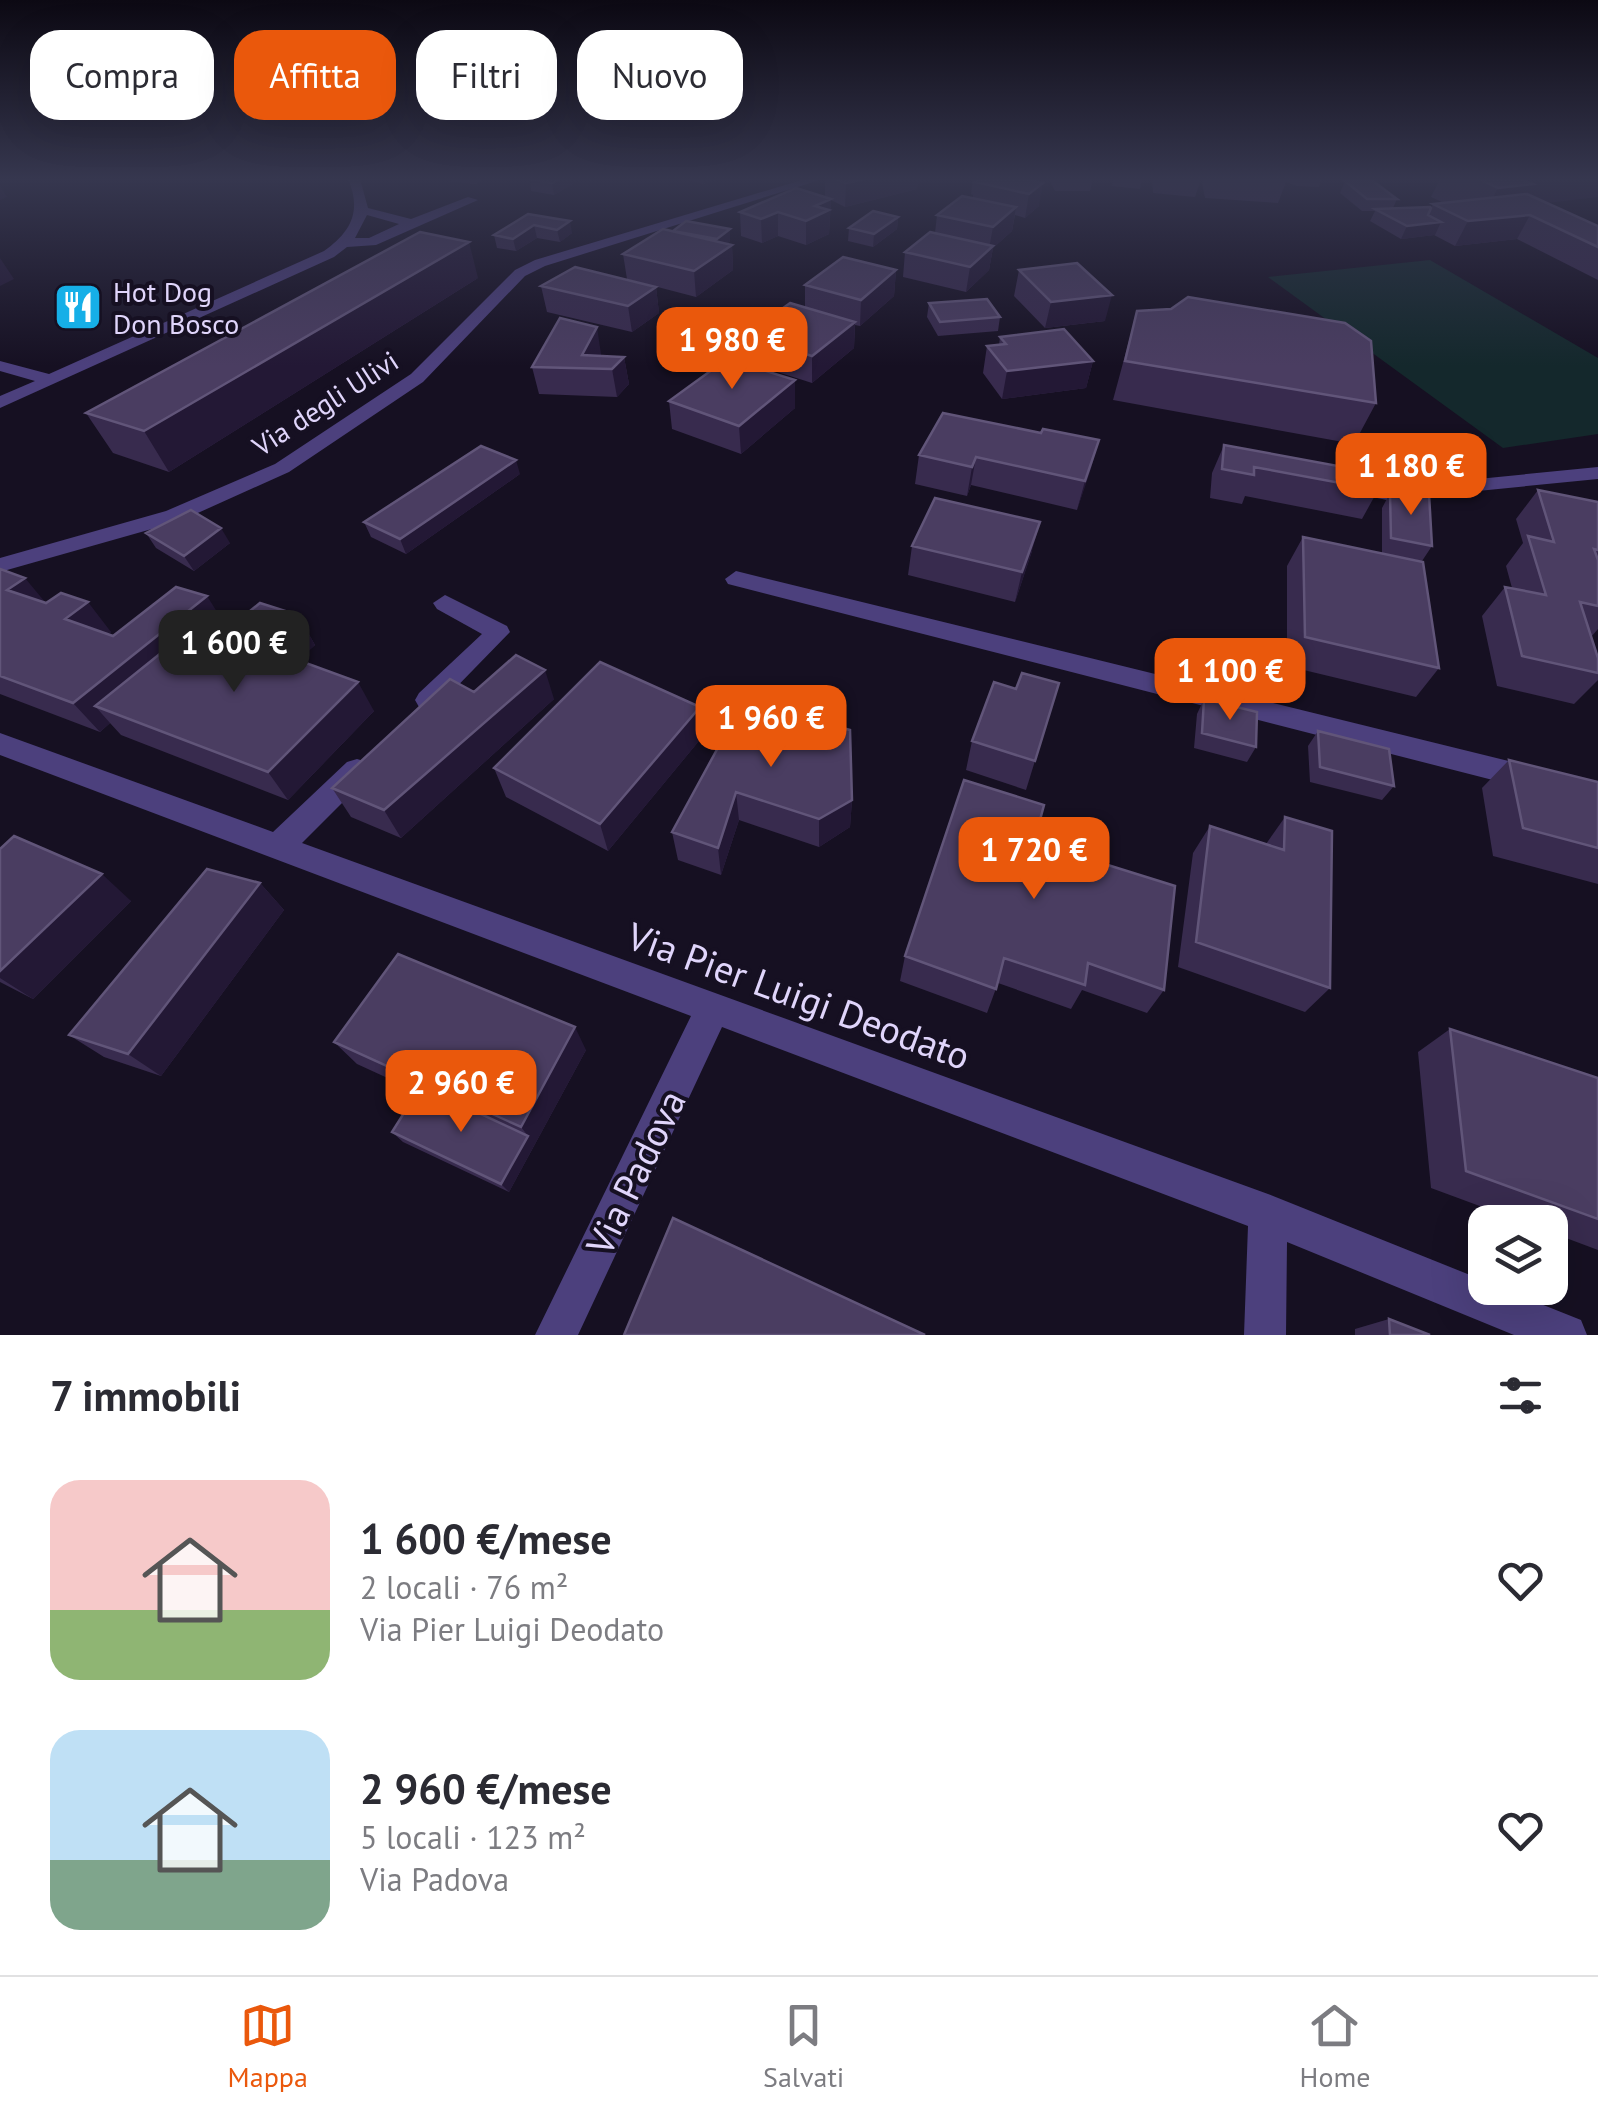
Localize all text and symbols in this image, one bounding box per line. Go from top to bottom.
chip: Compra [30,30,214,120]
chip: Affitta [234,30,396,120]
chip: Filtri [416,30,557,120]
chip: Nuovo [577,30,743,120]
place label: Hot Dog Don Bosco [113,273,239,342]
restaurant icon: Hot Dog Don Bosco [52,281,104,333]
pin: 1 980 € [640,307,824,392]
text: 1 980 € [679,318,785,360]
street label: Via degli Ulivi [244,342,405,465]
pin: 1 180 € [1319,433,1503,518]
text: 1 180 € [1358,444,1464,486]
pin: 1 600 € [142,610,326,695]
text: 1 600 € [181,621,287,663]
pin: 1 100 € [1138,638,1322,723]
text: 1 100 € [1177,649,1283,691]
pin: 1 960 € [679,685,863,770]
text: 1 960 € [718,696,824,738]
pin: 1 720 € [942,817,1126,902]
text: 1 720 € [981,828,1087,870]
street label: Via Pier Luigi Deodato [620,910,977,1080]
pin: 2 960 € [369,1050,553,1135]
text: 2 960 € [408,1061,514,1103]
street label: Via Padova [574,1082,696,1263]
map controls [1468,1205,1568,1305]
button: layers [1468,1205,1568,1305]
text: 7 immobili [50,1368,241,1423]
icon: filters [1493,1368,1548,1423]
text: 1 600 €/mese [360,1511,612,1566]
icon: home [130,1520,250,1640]
icon: heart [1493,1553,1548,1608]
text: 2 locali · 76 m² [360,1566,568,1608]
text: Via Pier Luigi Deodato [360,1608,664,1650]
text: 2 960 €/mese [360,1761,612,1816]
icon: home [130,1770,250,1890]
icon: heart [1493,1803,1548,1858]
text: 5 locali · 123 m² [360,1816,586,1858]
text: Via Padova [360,1858,509,1900]
tab: Mappa [228,1998,308,2095]
tab: Salvati [763,1998,844,2095]
tab: Home [1300,1998,1370,2095]

